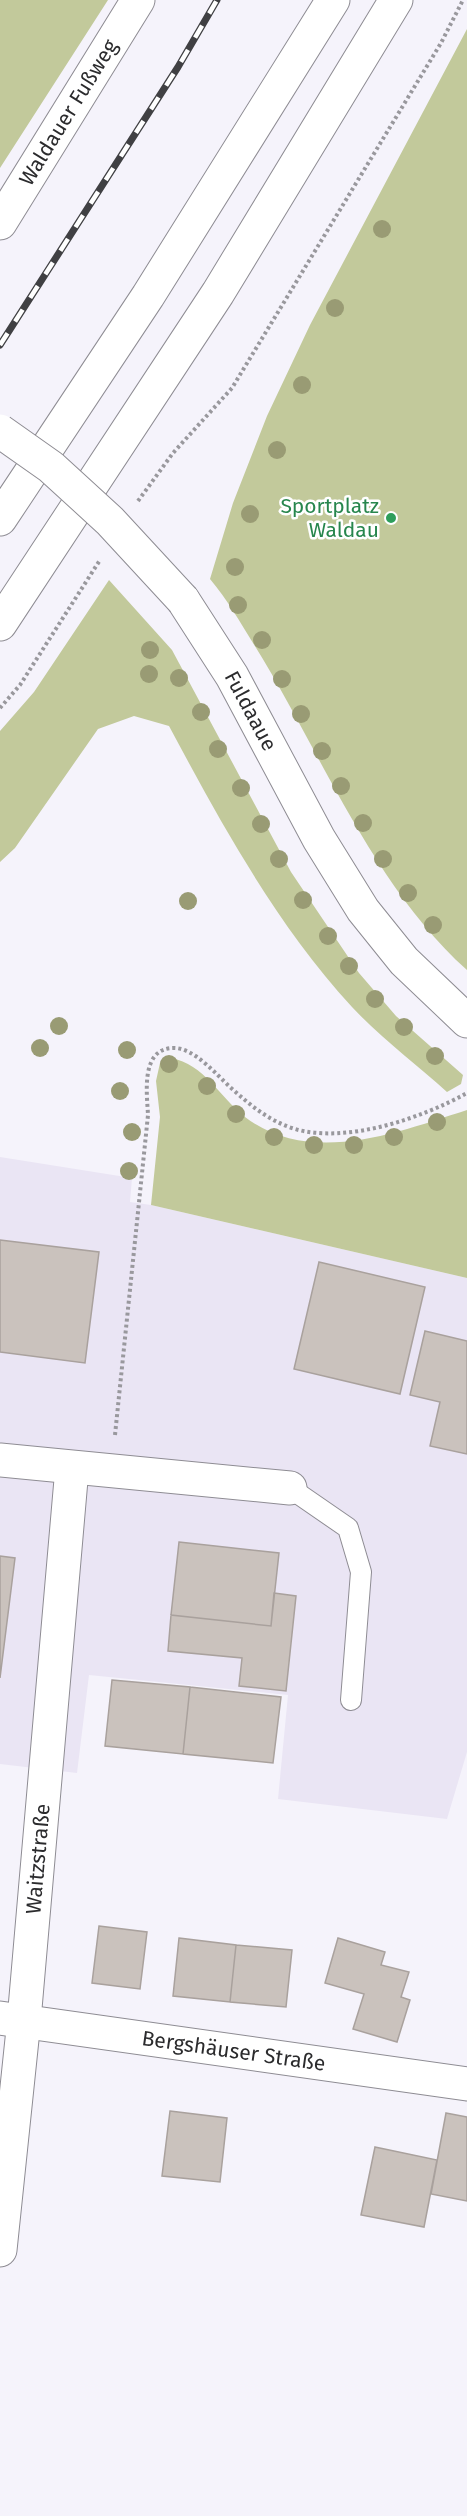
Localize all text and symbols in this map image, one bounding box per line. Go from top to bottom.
street label: Waldauer Fußweg [13,35,123,190]
place label: Sportplatz Waldau [280,493,379,543]
marker: Sportplatz Waldau [384,511,398,525]
street label: Fuldaaue [219,666,283,755]
street label: Waitzstraße [20,1803,56,1915]
street label: Bergshäuser Straße [140,2025,327,2077]

